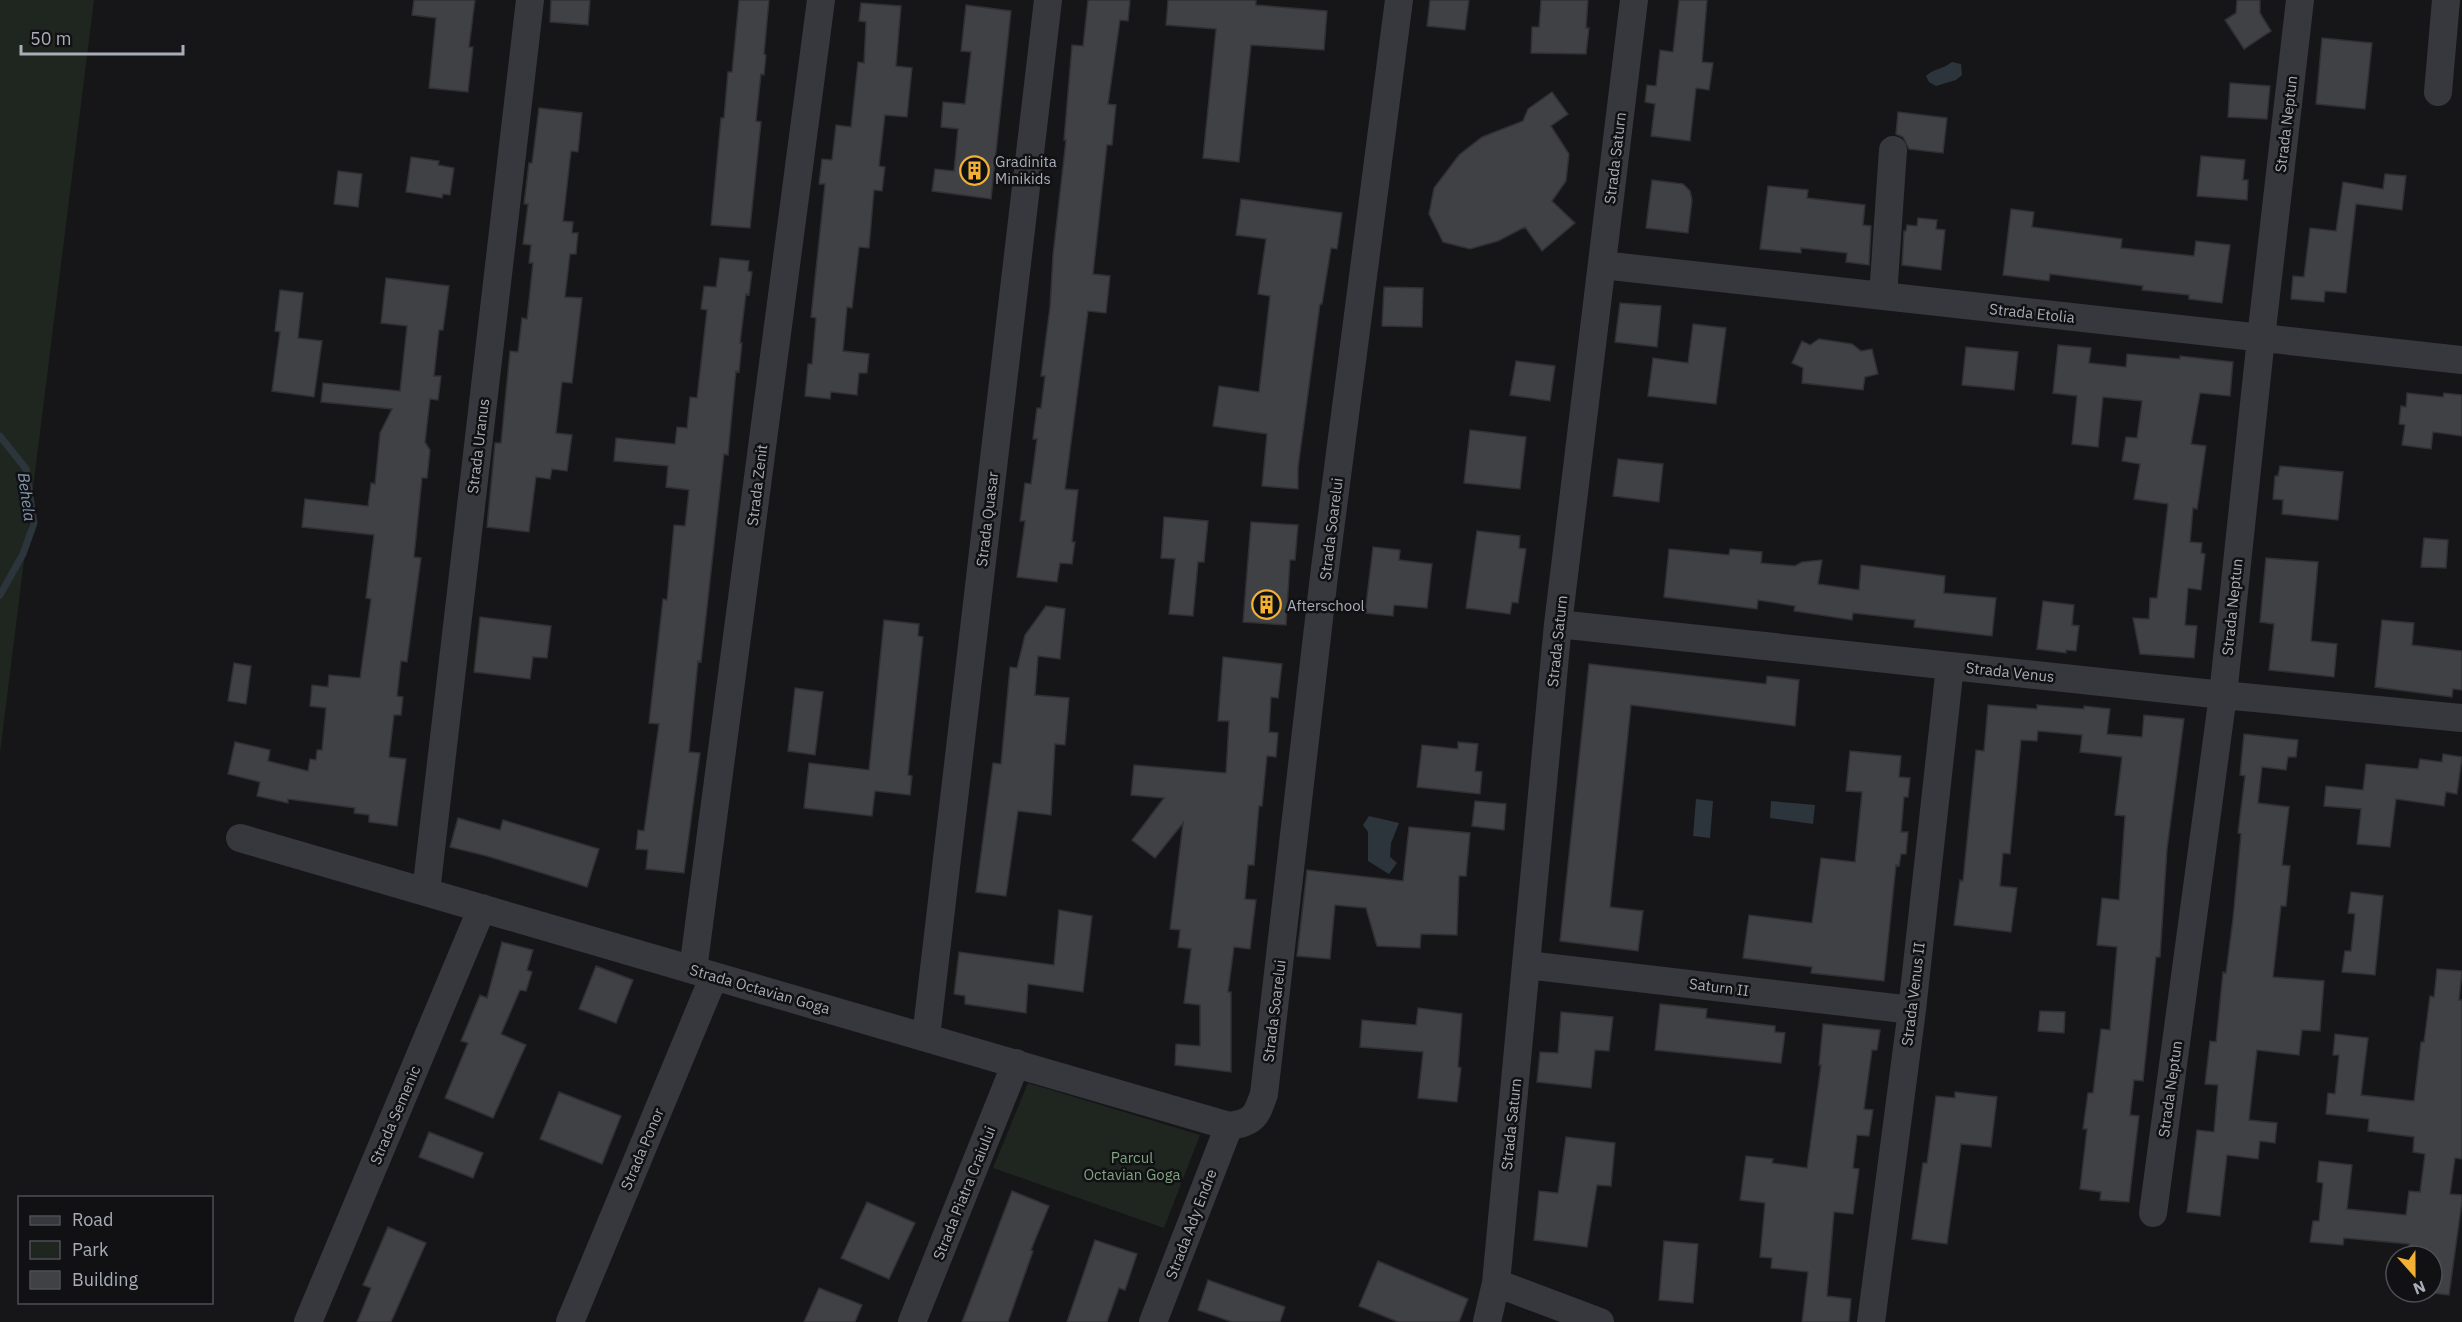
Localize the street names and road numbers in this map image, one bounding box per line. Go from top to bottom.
street label: Strada Neptun [2271,74,2301,174]
street label: Strada Saturn [1600,111,1630,205]
street label: Strada Etolia [1988,299,2076,327]
street label: Strada Uranus [463,397,493,495]
street label: Strada Zenit [743,443,771,527]
street label: Strada Quasar [972,470,1002,568]
street label: Strada Soarelui [1315,477,1347,581]
street label: Strada Neptun [2217,558,2247,656]
street label: Strada Saturn [1543,594,1571,688]
street label: Strada Venus [1965,658,2055,686]
street label: Strada Venus II [1897,941,1929,1047]
street label: Strada Soarelui [1258,959,1290,1063]
street label: Strada Octavian Goga [688,960,832,1018]
street label: Saturn II [1688,974,1750,1000]
street label: Strada Neptun [2154,1039,2186,1139]
street label: Strada Semenic [366,1062,425,1167]
street label: Strada Saturn [1497,1077,1525,1171]
street label: Strada Ponor [616,1105,668,1193]
street label: Strada Piatra Craiului [929,1124,999,1262]
street label: Strada Ady Endre [1161,1166,1221,1282]

